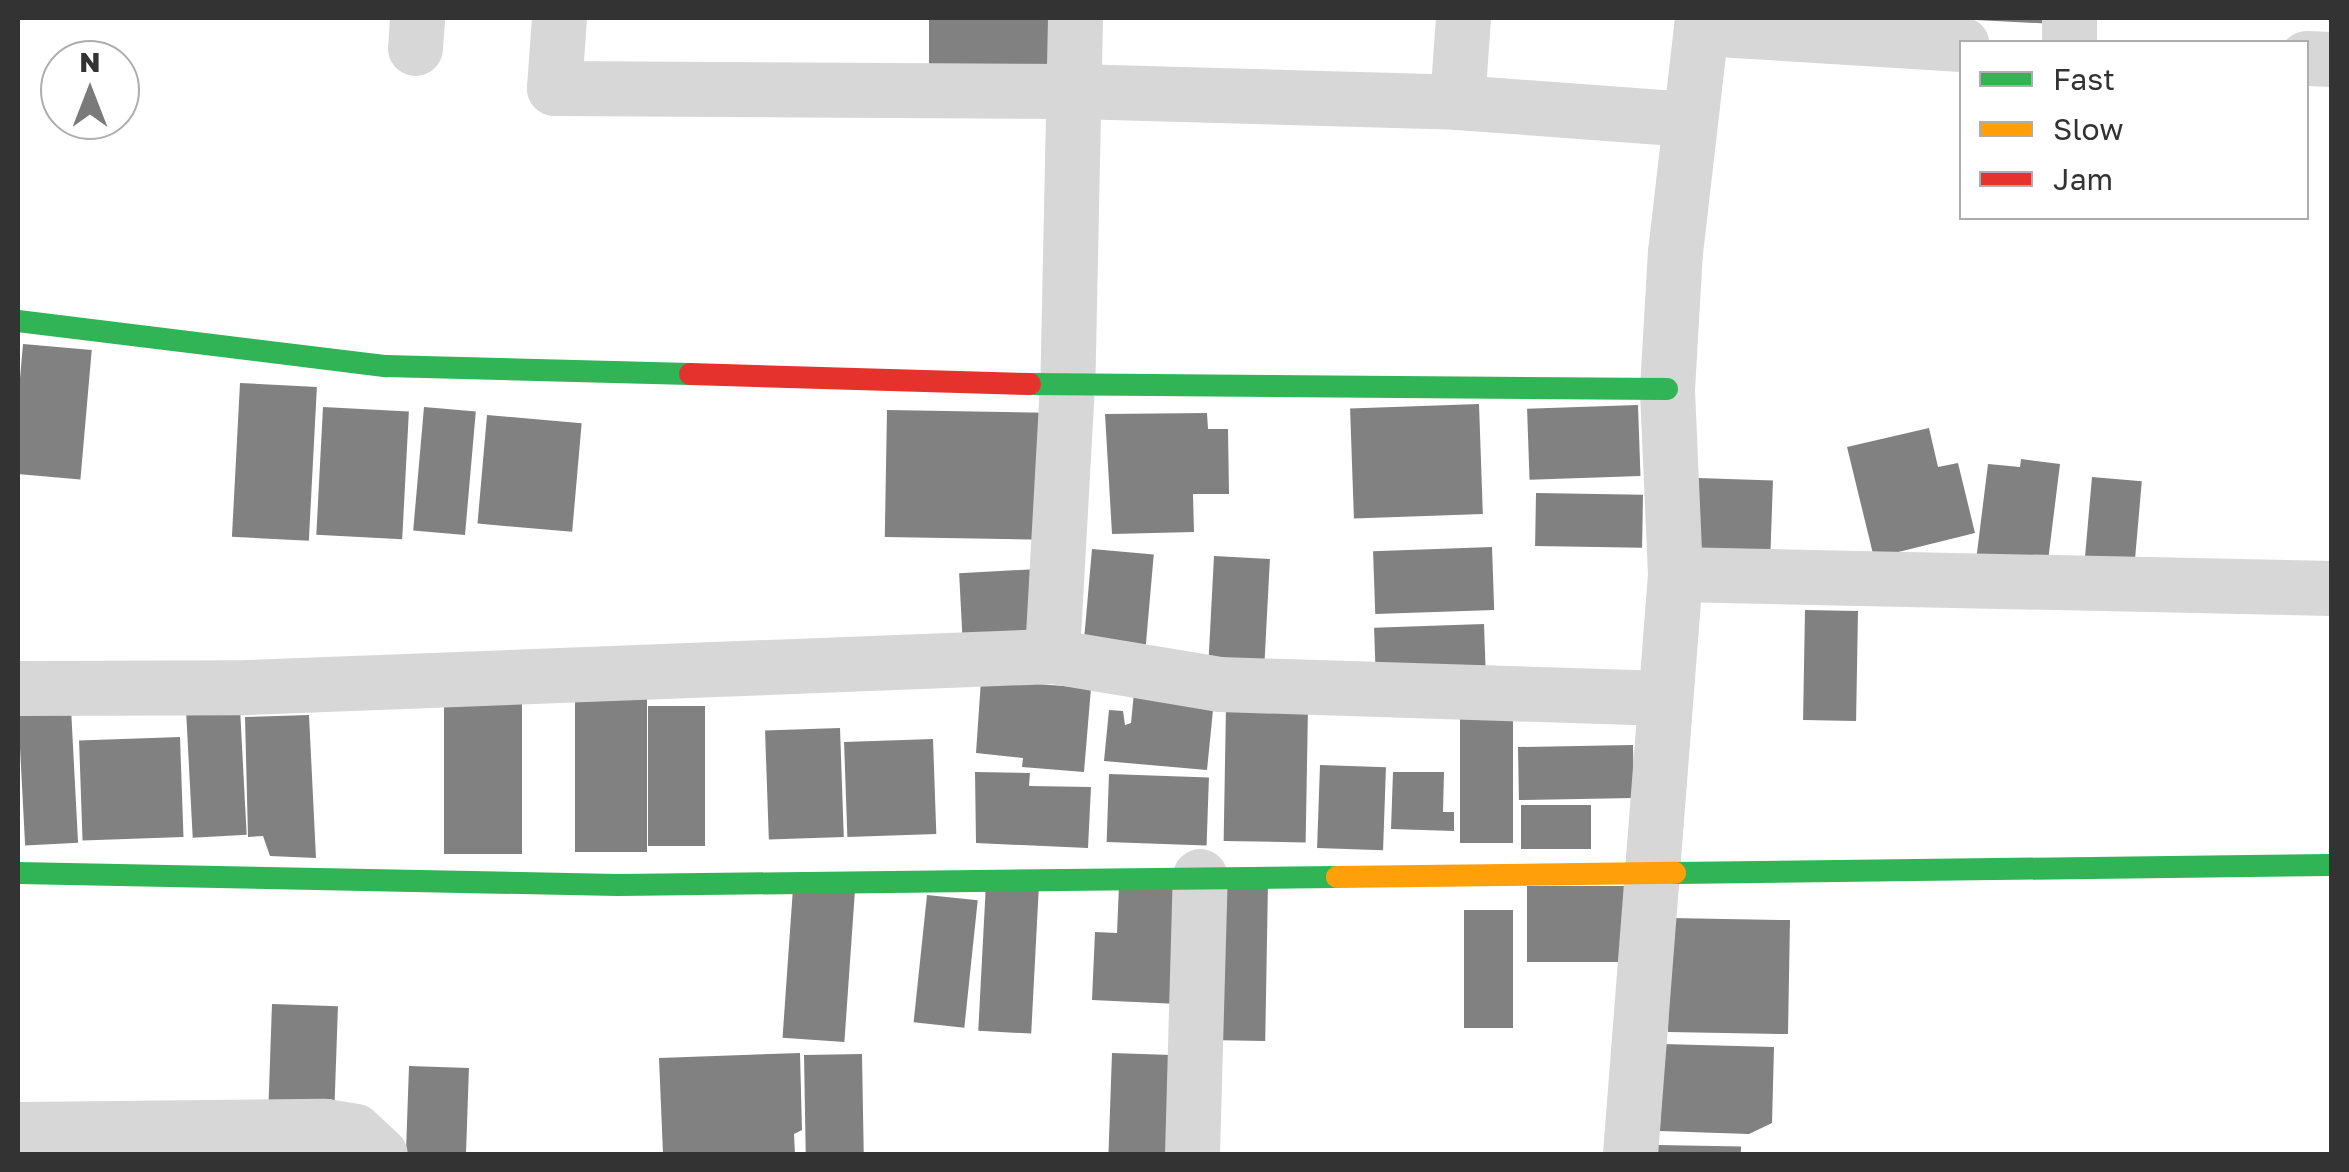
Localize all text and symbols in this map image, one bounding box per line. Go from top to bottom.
north arrow [40,40,140,140]
legend [1959,40,2309,220]
text: N [79,45,101,78]
text: Fast [2053,61,2115,97]
text: Slow [2053,111,2124,147]
text: Jam [2053,161,2113,197]

